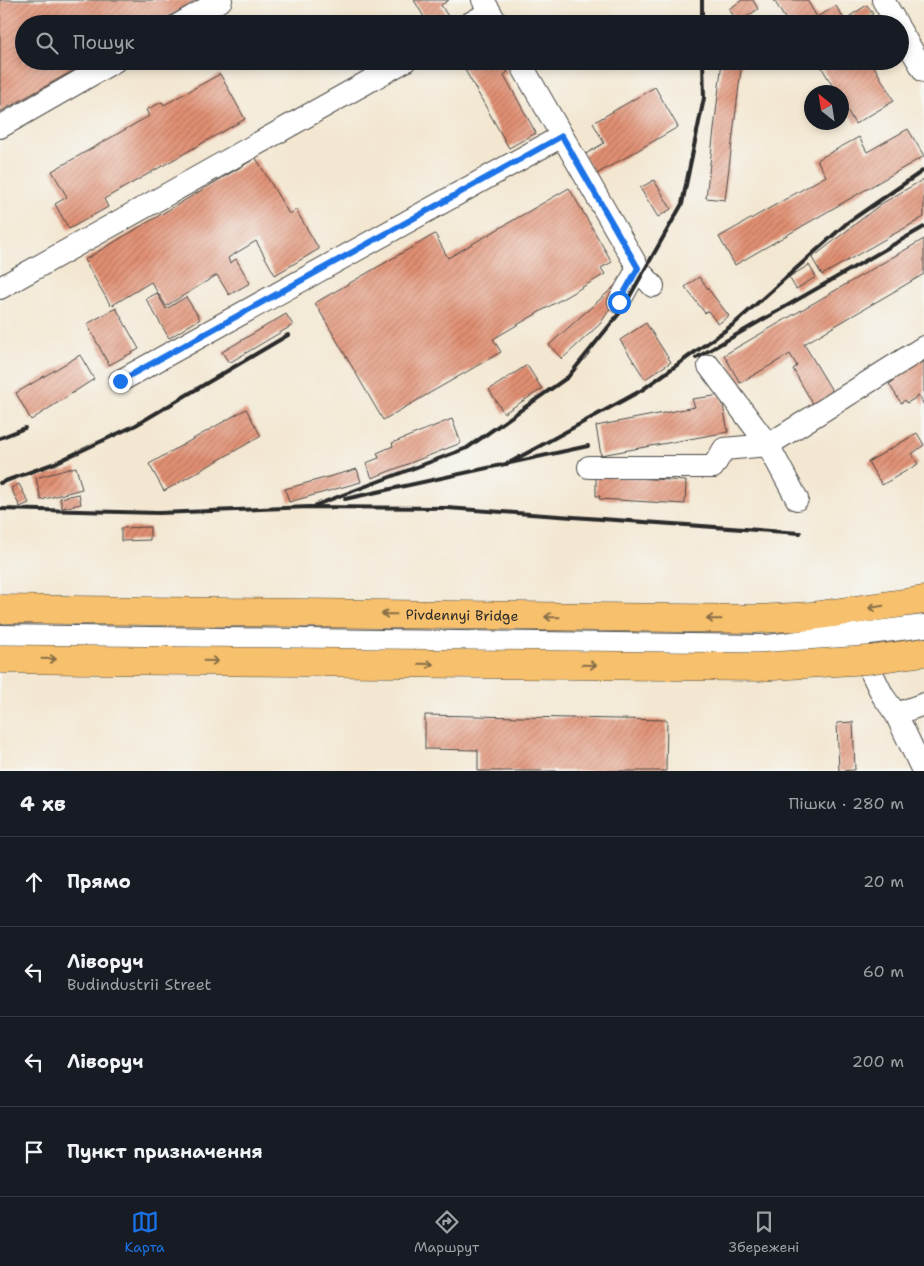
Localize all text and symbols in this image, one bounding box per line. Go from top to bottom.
search box [15,15,909,70]
icon: search [33,29,61,57]
text: Пошук [73,30,135,55]
north arrow [804,85,849,130]
route start [608,291,631,314]
route end [109,370,132,393]
one-way arrow [868,603,884,613]
street label: Pivdennyi Bridge [405,605,519,625]
one-way arrow [381,610,397,619]
one-way arrow [544,612,560,621]
one-way arrow [706,614,722,624]
one-way arrow [40,654,56,664]
one-way arrow [202,656,219,666]
one-way arrow [418,659,434,668]
one-way arrow [580,660,596,670]
text: 4 хв [20,790,66,818]
text: Пішки · 280 m [789,793,904,814]
icon: ahead [20,868,48,896]
text: Прямо [67,869,131,894]
text: 20 m [863,871,904,892]
text: Ліворуч [67,949,143,974]
icon: left [20,958,48,986]
text: 60 m [863,961,904,982]
text: Budindustrii Street [67,974,212,995]
icon: left [20,1048,48,1076]
text: Ліворуч [67,1049,143,1074]
text: 200 m [852,1051,904,1072]
icon: arrive [20,1138,48,1166]
text: Пункт призначення [67,1139,263,1164]
tab: Карта [125,1208,165,1256]
tab: Маршрут [414,1208,479,1256]
tab: Збережені [728,1208,799,1256]

